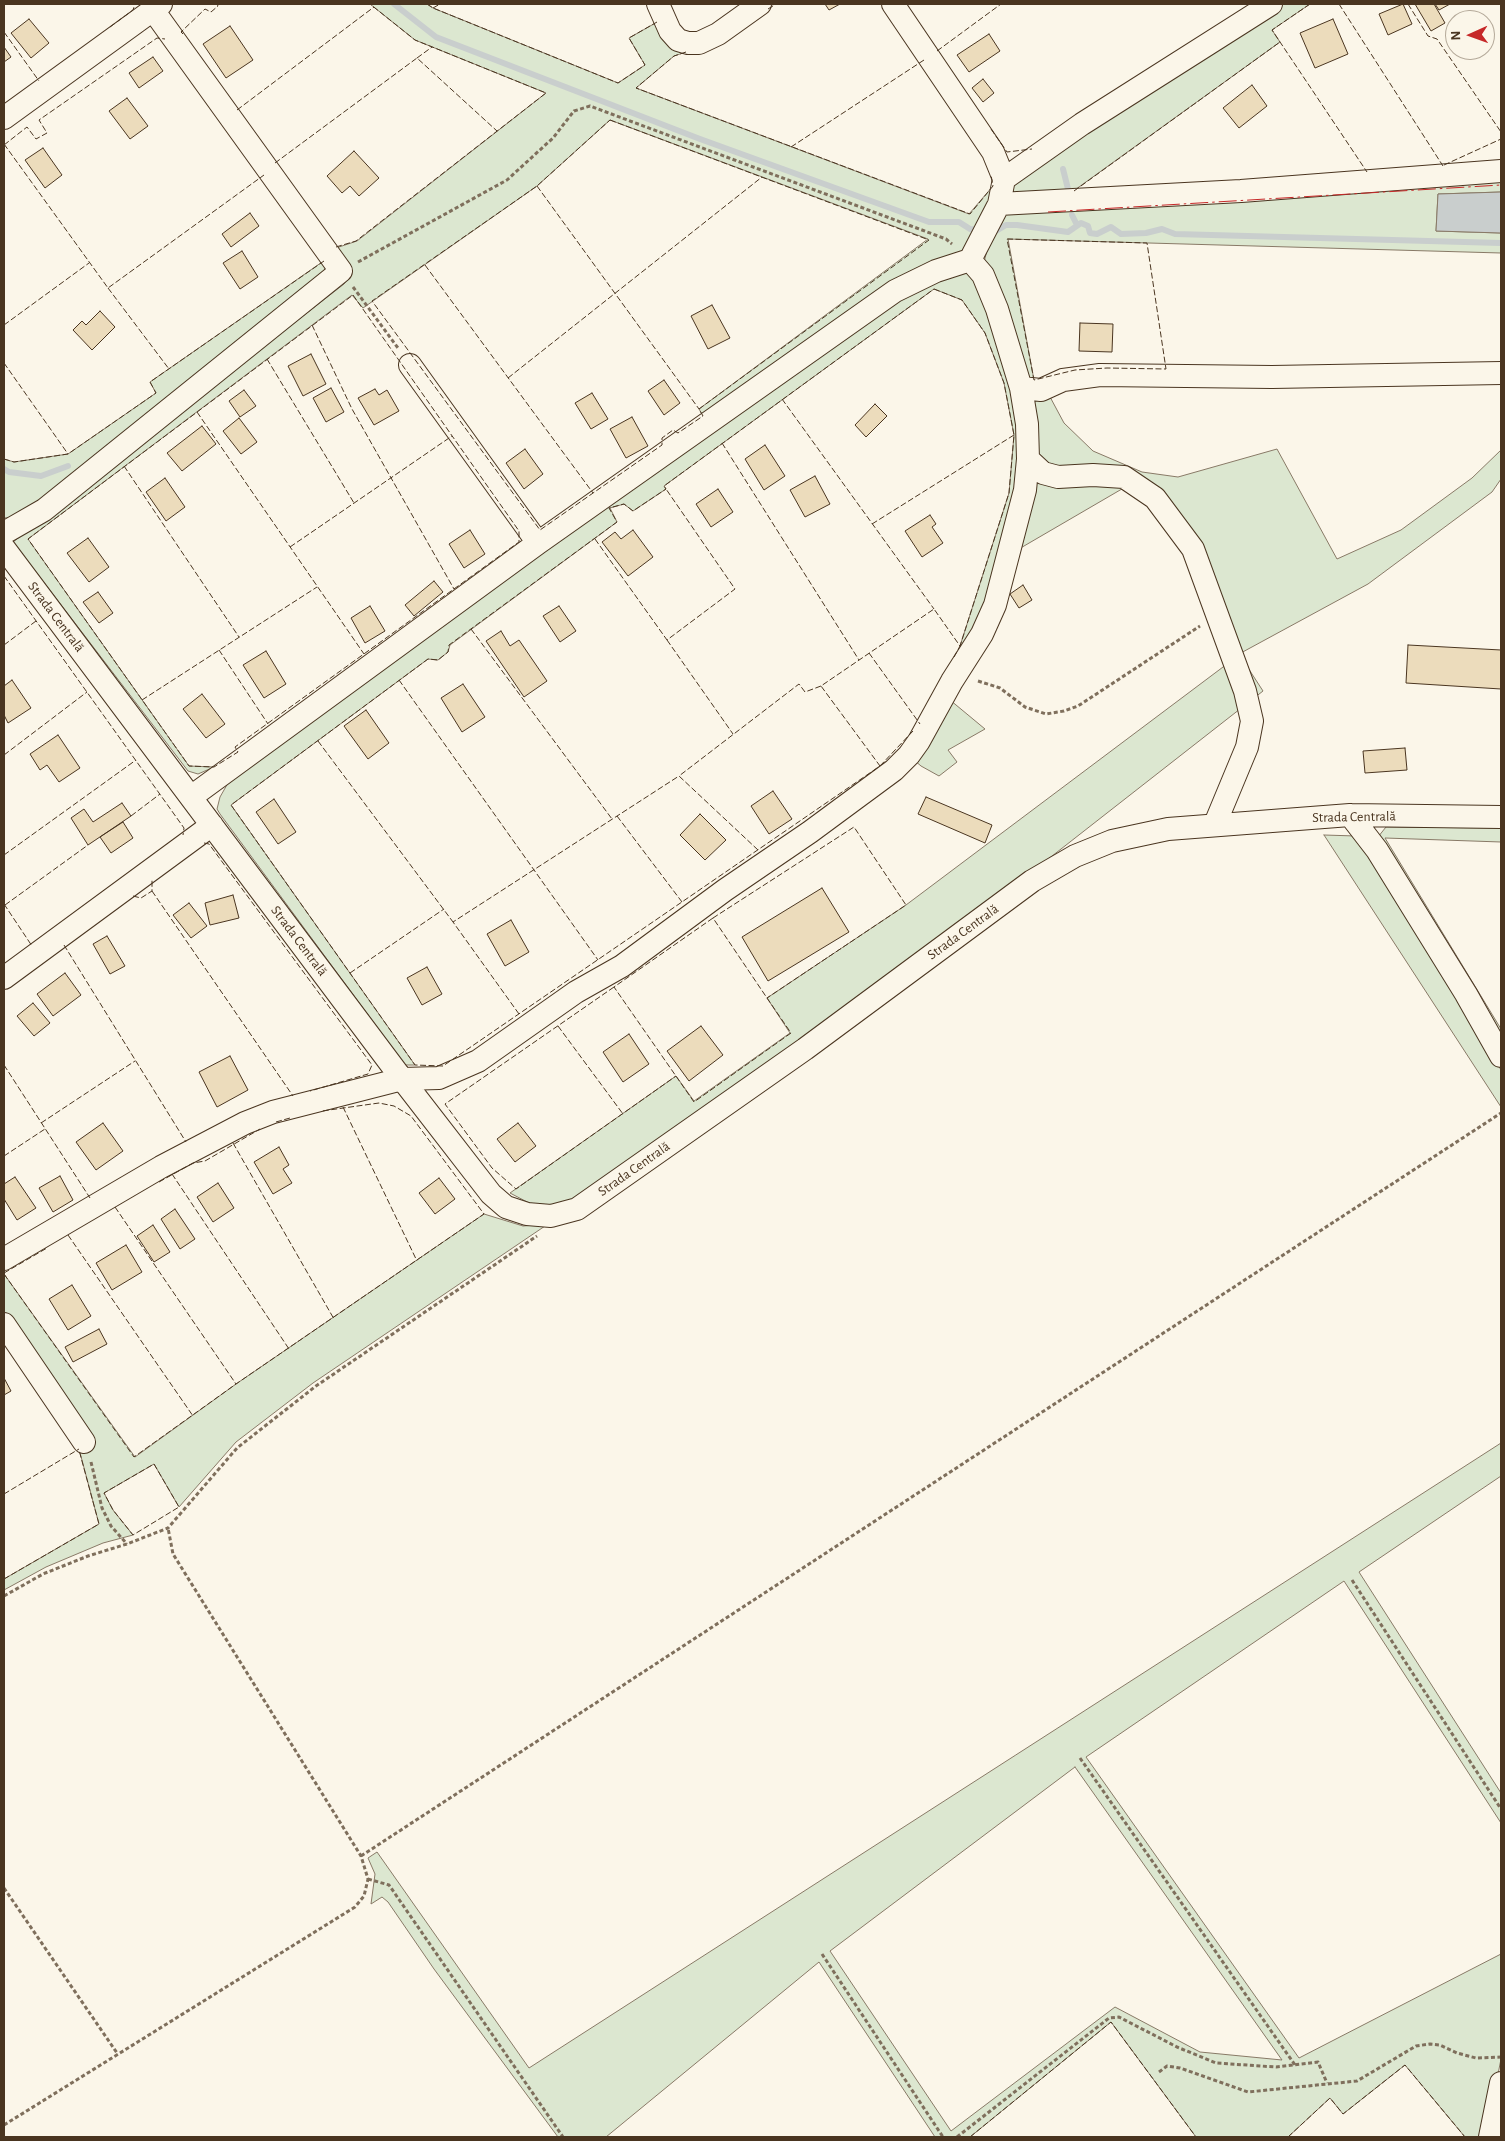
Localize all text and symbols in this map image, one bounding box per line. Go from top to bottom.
north arrow [1445,10,1495,60]
text: N [1449,30,1463,41]
street label: Strada Centrală [24,578,88,656]
street label: Strada Centrală [1312,808,1396,826]
street label: Strada Centrală [924,901,1002,963]
street label: Strada Centrală [267,902,331,980]
street label: Strada Centrală [595,1138,673,1200]

